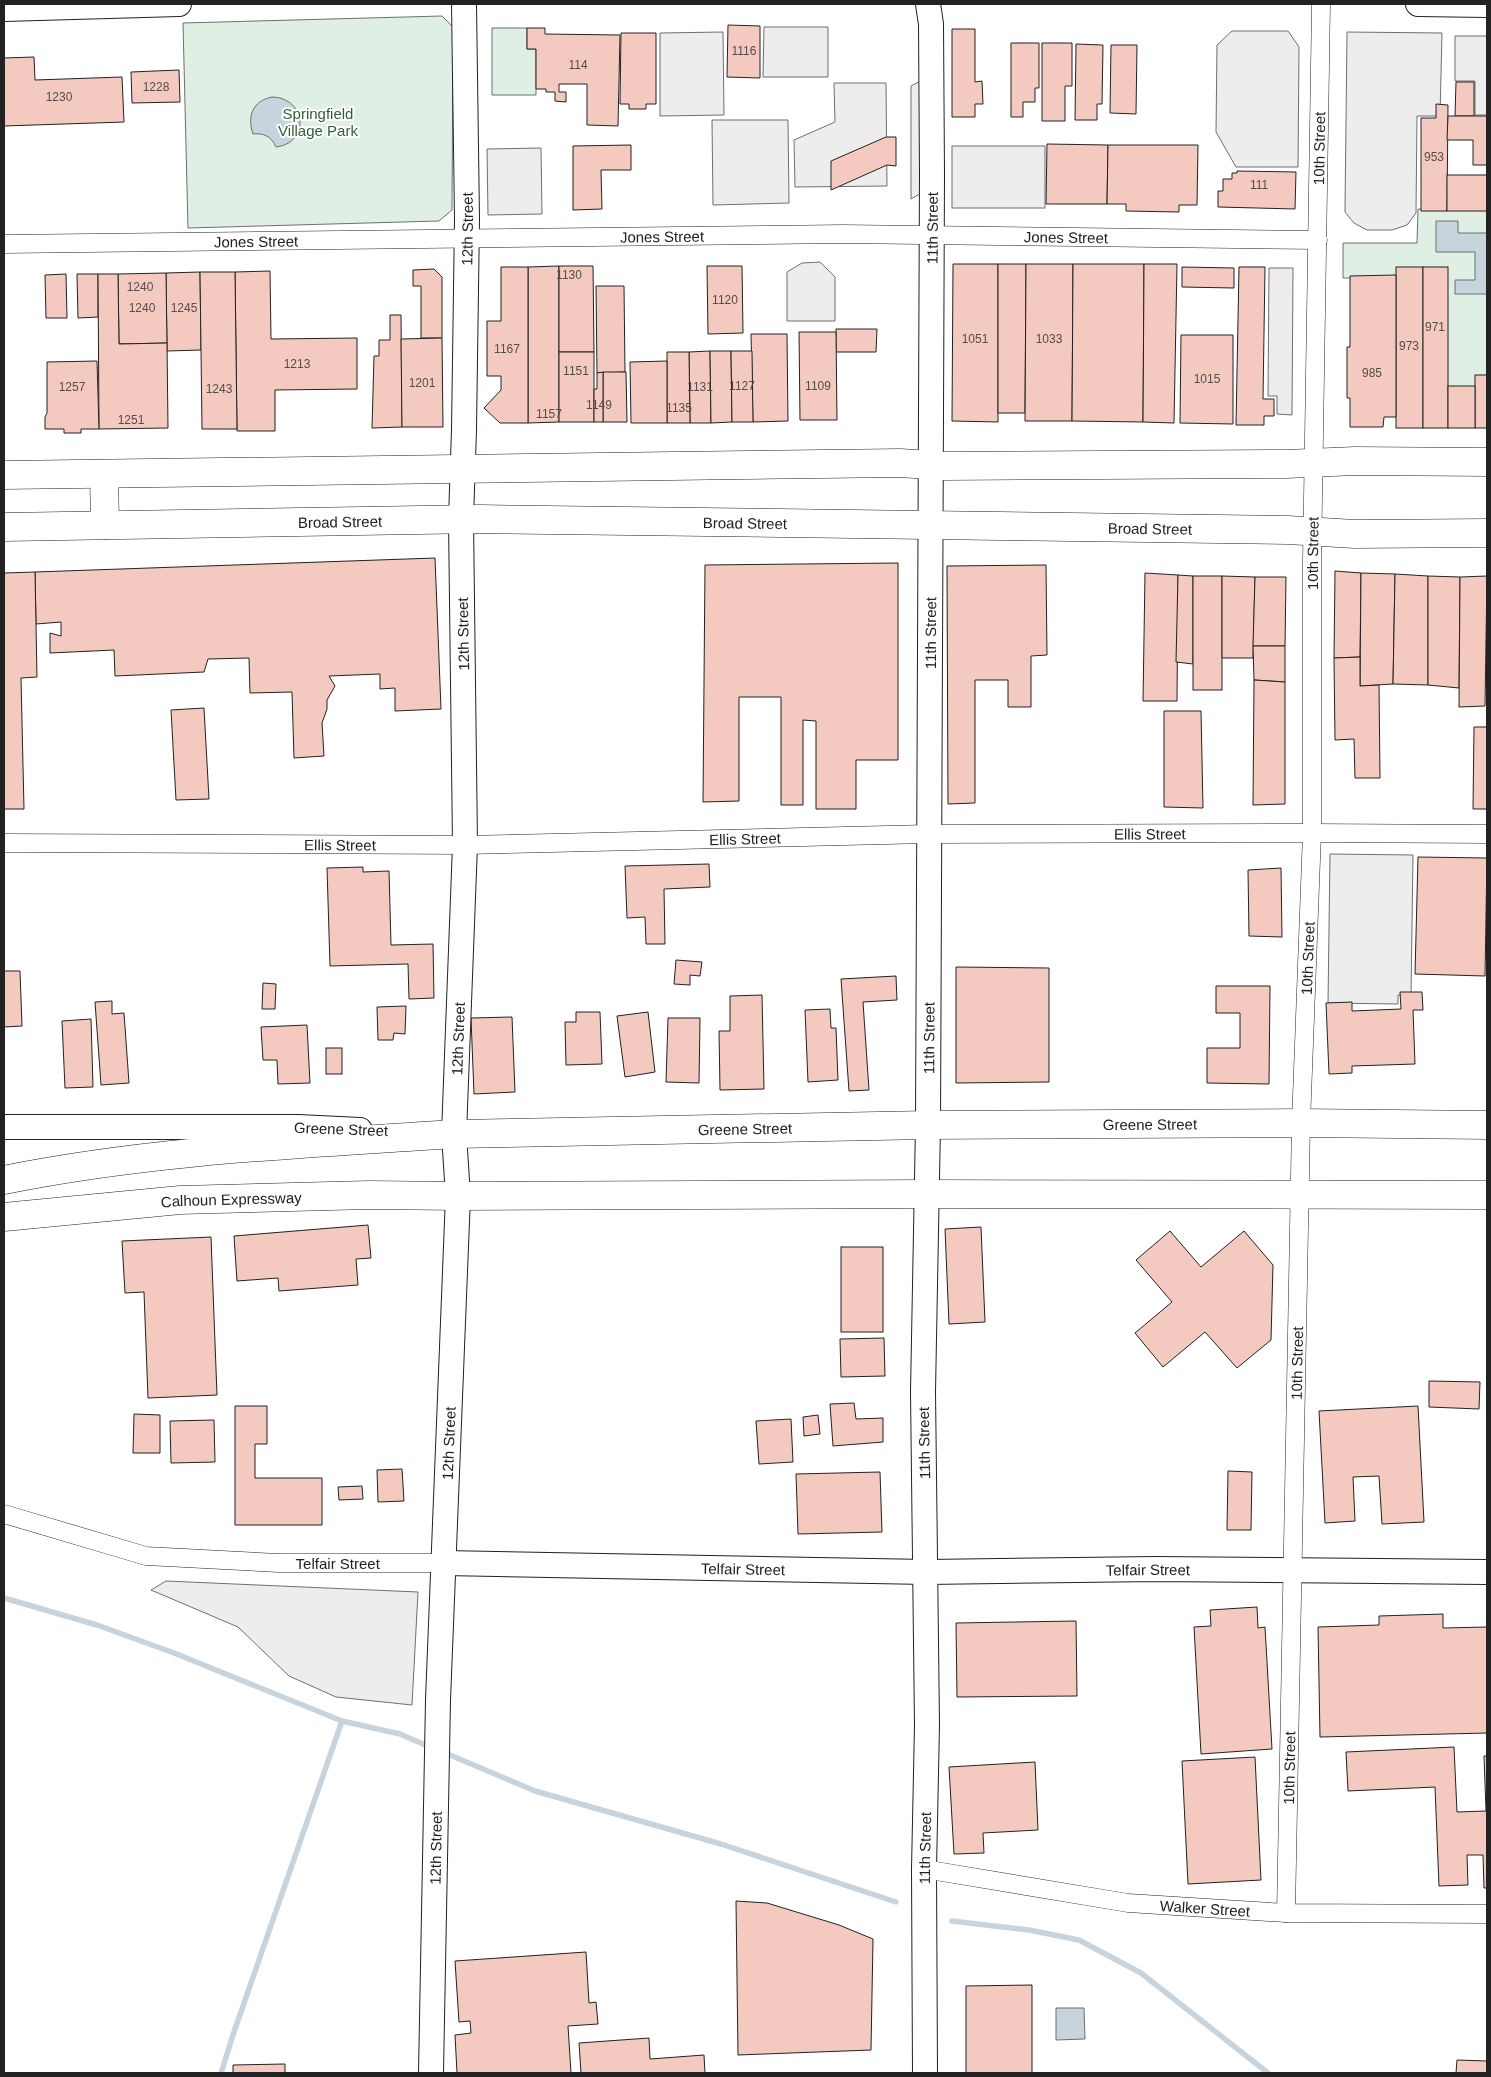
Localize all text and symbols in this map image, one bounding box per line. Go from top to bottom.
house number: 1116 [732,44,757,58]
house number: 114 [568,58,588,72]
house number: 1228 [143,80,170,94]
house number: 1230 [46,90,73,104]
park label: Springfield Village Park [278,105,358,139]
street label: 10th Street [1310,111,1328,185]
house number: 953 [1424,150,1444,164]
house number: 111 [1250,178,1268,192]
street label: 12th Street [458,191,476,266]
street label: 11th Street [923,191,940,264]
street label: Jones Street [620,227,705,245]
street label: Jones Street [1024,228,1109,246]
street label: Jones Street [214,232,299,250]
house number: 1130 [556,268,582,282]
house number: 1240 [127,280,154,294]
house number: 1120 [712,293,738,307]
house number: 1240 [129,301,156,315]
house number: 1245 [171,301,198,315]
house number: 971 [1425,320,1445,334]
house number: 1051 [962,332,989,346]
house number: 1033 [1036,332,1063,346]
house number: 973 [1399,339,1419,353]
house number: 1167 [494,342,520,356]
house number: 1213 [284,357,311,371]
house number: 1151 [563,364,589,378]
house number: 985 [1362,366,1382,380]
house number: 1015 [1194,372,1221,386]
house number: 1201 [409,376,436,390]
house number: 1127 [729,379,755,393]
house number: 1109 [805,379,831,393]
house number: 1257 [59,380,86,394]
house number: 1131 [687,380,713,394]
house number: 1243 [206,382,233,396]
house number: 1149 [586,398,612,412]
house number: 1135 [666,401,692,415]
house number: 1157 [536,407,562,421]
house number: 1251 [118,413,145,427]
street label: Broad Street [298,512,383,531]
street label: Broad Street [703,514,788,532]
street label: 10th Street [1303,516,1321,590]
street label: Broad Street [1108,519,1193,537]
street label: 12th Street [454,596,472,671]
street label: 11th Street [921,596,939,669]
street label: Ellis Street [1114,825,1187,842]
street label: Ellis Street [709,829,782,848]
street label: Ellis Street [304,836,377,853]
street label: 10th Street [1297,920,1317,995]
street label: 12th Street [448,1001,468,1076]
street label: 11th Street [920,1001,937,1074]
street label: Greene Street [1103,1115,1198,1133]
street label: Greene Street [294,1119,389,1139]
street label: Greene Street [698,1119,793,1138]
street label: Calhoun Expressway [160,1188,302,1210]
street label: 10th Street [1287,1325,1306,1400]
street label: 12th Street [438,1405,458,1480]
street label: 11th Street [915,1406,933,1479]
street label: Telfair Street [296,1555,381,1572]
street label: Telfair Street [701,1559,786,1578]
street label: Telfair Street [1106,1560,1191,1578]
street label: 10th Street [1280,1730,1298,1805]
street label: 12th Street [426,1810,444,1885]
street label: 11th Street [915,1811,934,1884]
street label: Walker Street [1159,1897,1251,1919]

